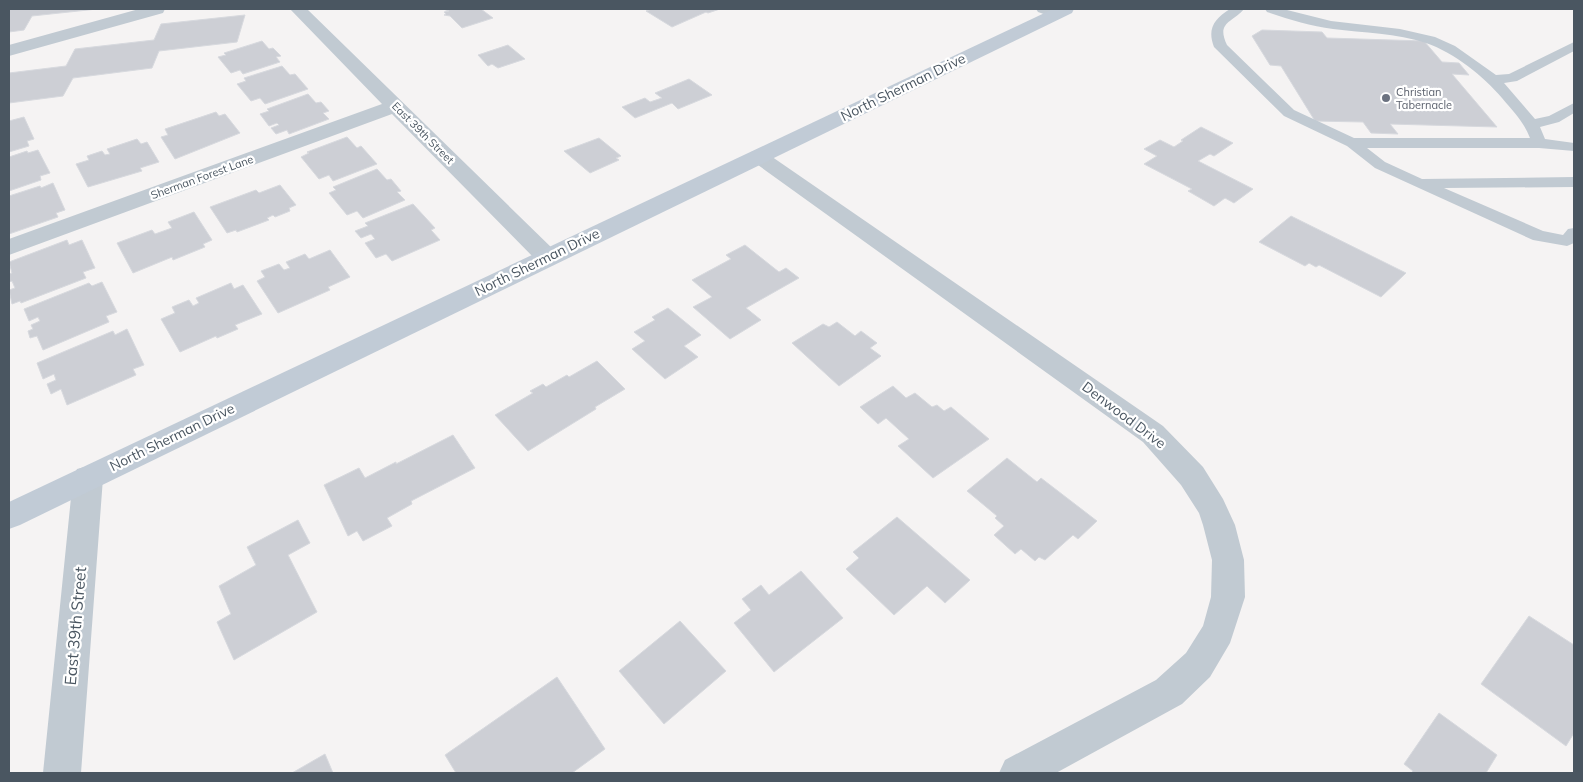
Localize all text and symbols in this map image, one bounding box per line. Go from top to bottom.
street label: North Sherman Drive [838,49,968,125]
place label: Christian Tabernacle [1396,85,1452,112]
marker: Christian Tabernacle [1380,92,1392,104]
street label: East 39th Street [389,99,457,167]
street label: Sherman Forest Lane [149,152,255,202]
street label: North Sherman Drive [472,224,602,300]
street label: Denwood Drive [1079,378,1169,452]
street label: North Sherman Drive [107,399,237,475]
street label: East 39th Street [60,565,90,686]

